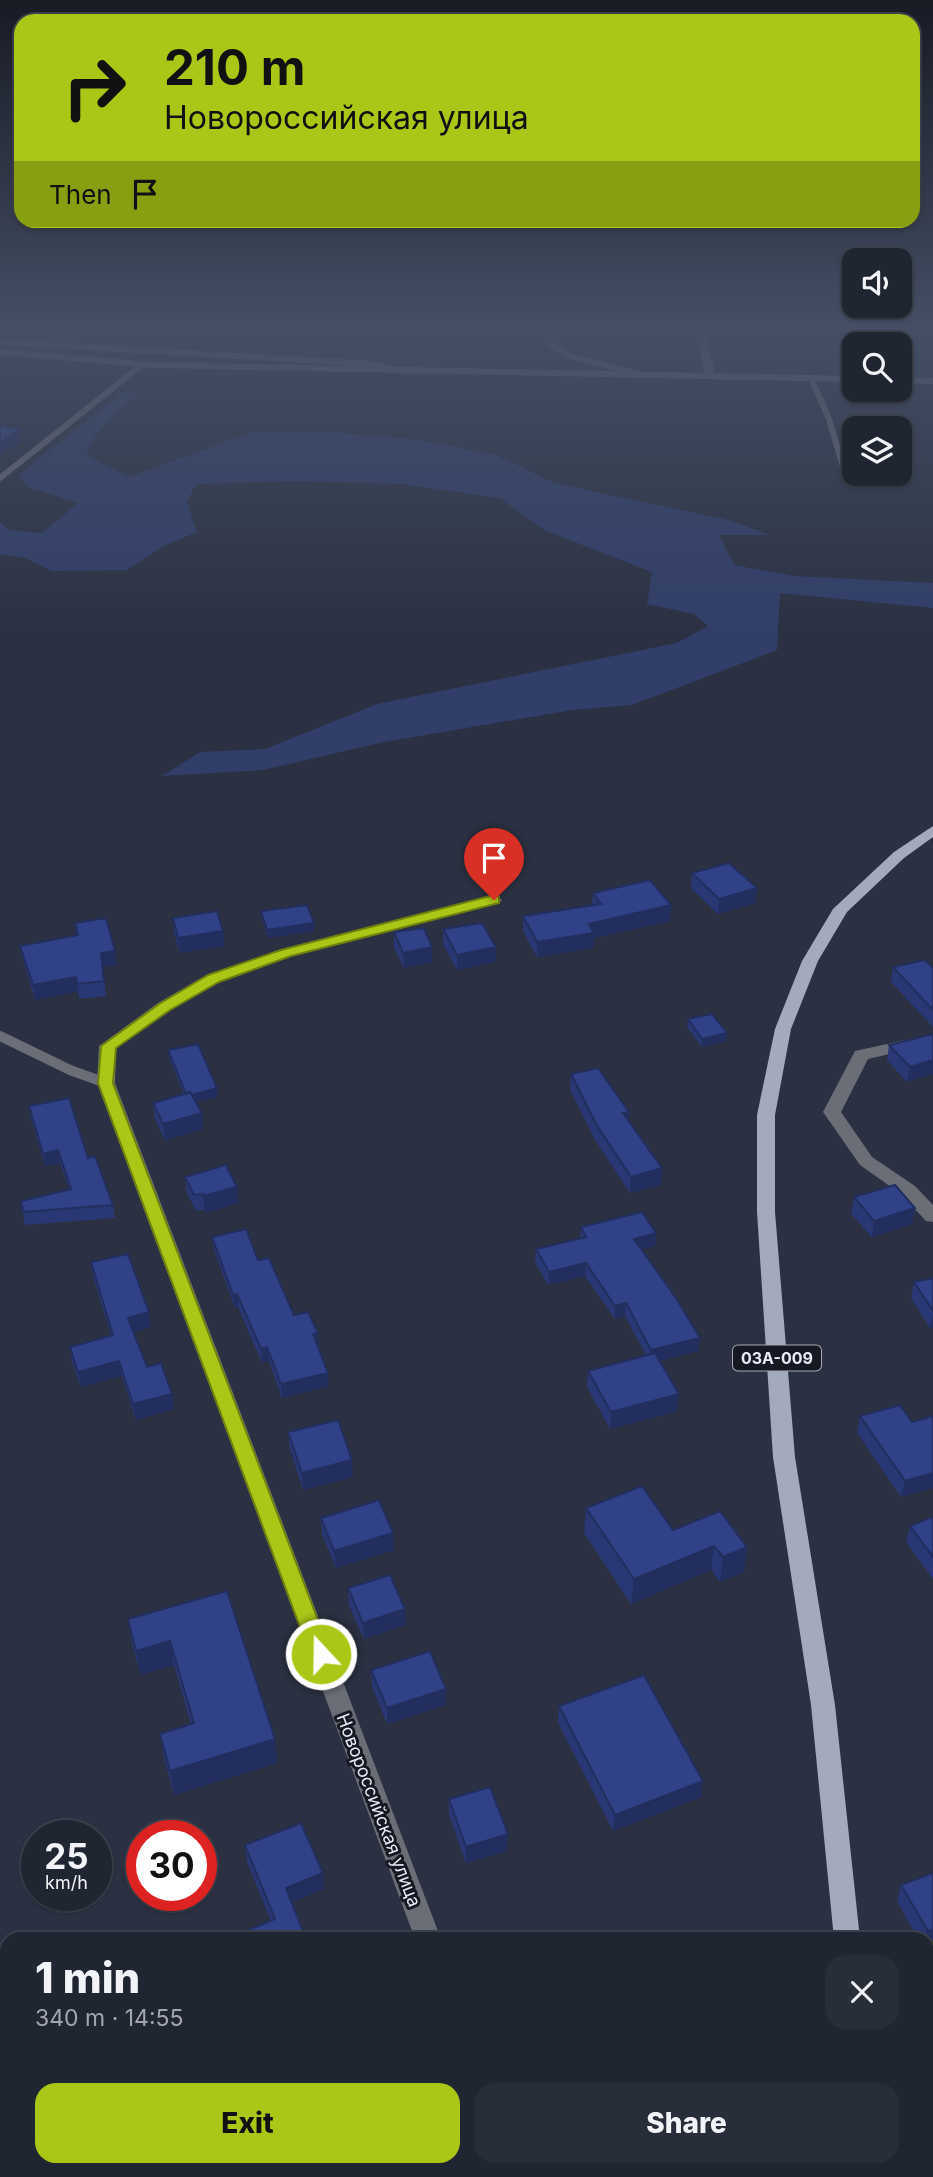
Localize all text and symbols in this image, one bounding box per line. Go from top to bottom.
text: 210 m [164,38,305,97]
icon: right [49,42,140,133]
text: Новороссийская улица [164,98,529,137]
icon: arrive [126,175,164,213]
text: Then [49,179,112,210]
map controls [842,248,912,486]
button: sound [842,248,912,318]
button: search [842,332,912,402]
button: layers [842,416,912,486]
pin [464,828,524,900]
icon: arrive [475,839,513,877]
road number: 03А-009 [733,1346,821,1370]
position arrow [284,1617,358,1691]
street label: Новороссийская улица [332,1710,426,1910]
speed limit sign: 30 [126,1820,217,1911]
text: 25 [44,1835,89,1877]
text: km/h [45,1872,88,1893]
text: 1 min [35,1952,140,2003]
button: close [825,1955,899,2029]
text: 340 m · 14:55 [35,2004,184,2032]
button: Exit [35,2083,460,2163]
button: Share [474,2083,899,2163]

